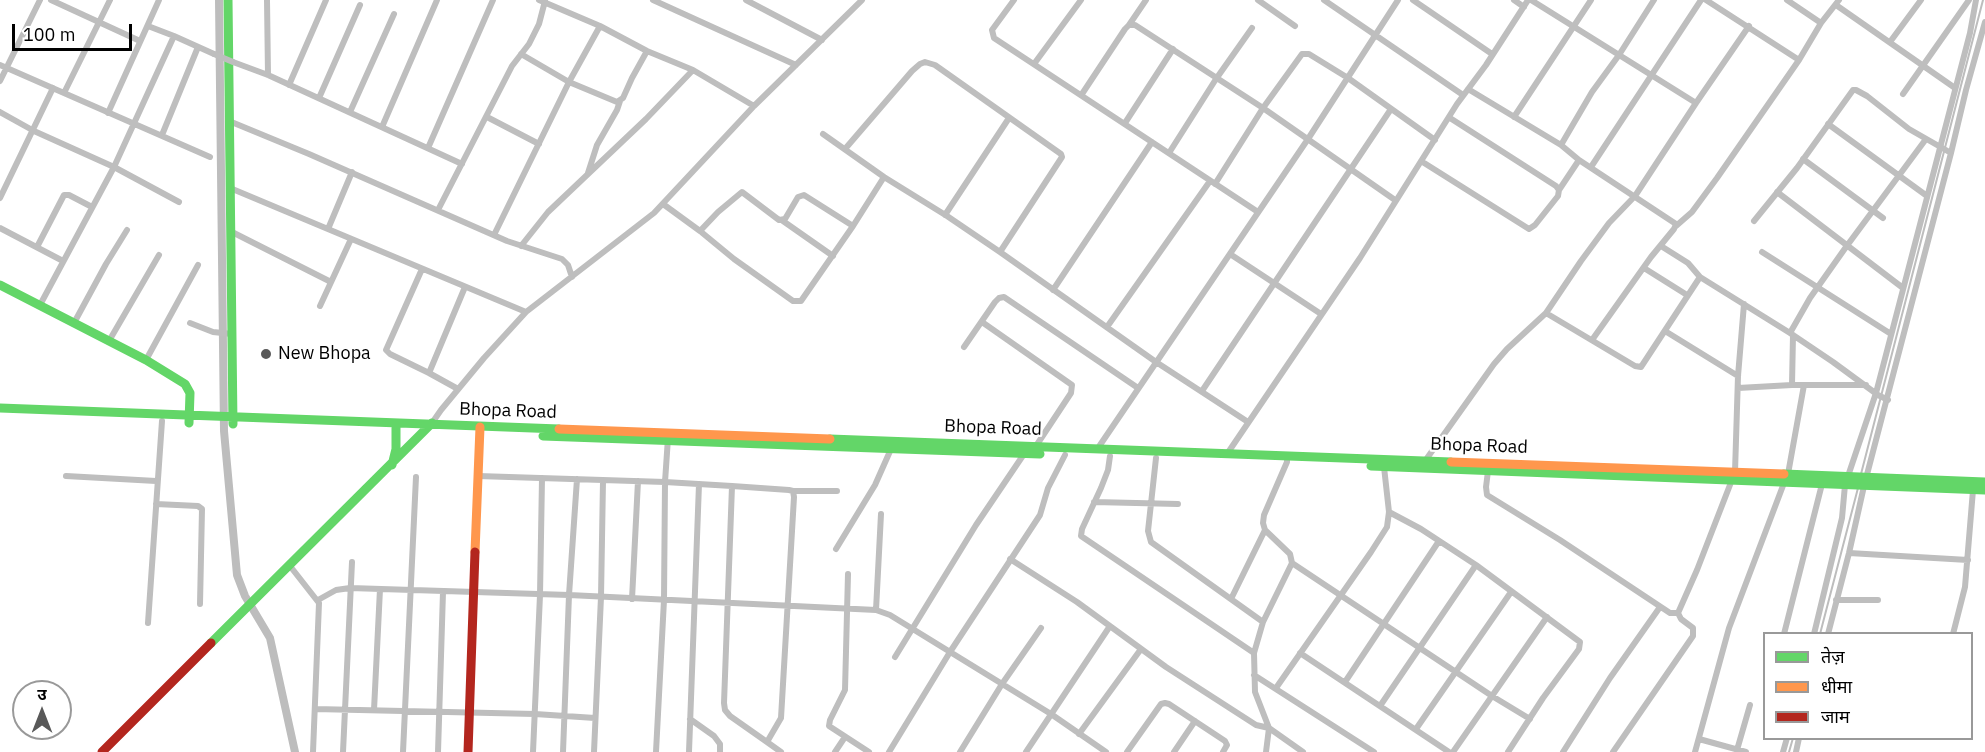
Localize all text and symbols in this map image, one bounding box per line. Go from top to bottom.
scale bar [15,12,135,50]
text: 100 m [23,23,75,46]
place label: New Bhopa [278,343,371,365]
marker: New Bhopa [259,347,273,361]
street label: Bhopa Road [459,399,557,423]
street label: Bhopa Road [944,416,1042,440]
street label: Bhopa Road [1430,434,1528,458]
legend [1763,632,1973,740]
text: तेज़ [1821,645,1845,668]
text: धीमा [1821,675,1852,698]
north arrow [12,680,72,740]
text: उ [37,684,47,704]
text: जाम [1821,705,1850,728]

